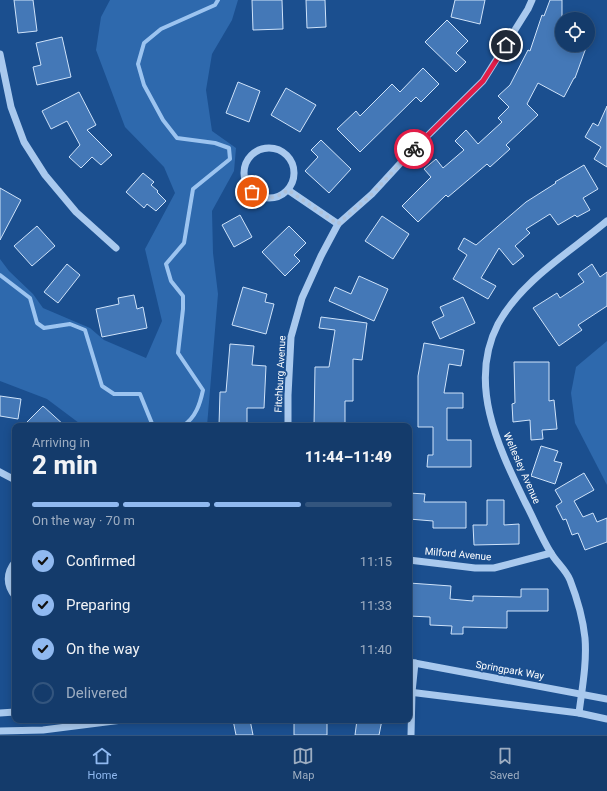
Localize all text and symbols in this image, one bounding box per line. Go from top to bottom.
map controls [555,12,595,52]
button: locate [555,12,595,52]
pin [489,28,523,62]
icon: home [495,34,517,56]
courier [394,129,434,169]
icon: bike [403,138,425,160]
pin [235,175,269,209]
icon: bag [241,181,263,203]
street label: Fitchburg Avenue [272,335,288,413]
street label: Wellesley Avenue [501,431,543,505]
text: Arriving in [32,435,90,450]
text: 11:44–11:49 [305,448,392,466]
text: 2 min [32,450,98,480]
text: On the way · 70 m [32,513,135,528]
street label: Milford Avenue [424,546,492,562]
icon: check [32,550,54,572]
text: Confirmed [66,552,136,570]
text: 11:15 [360,554,392,569]
icon: check [32,594,54,616]
text: Preparing [66,596,130,614]
text: 11:33 [360,598,392,613]
icon: check [32,638,54,660]
text: On the way [66,640,140,658]
text: 11:40 [360,642,392,657]
street label: Springpark Way [475,659,545,681]
text: Delivered [66,684,128,702]
tab: Home [88,745,117,782]
tab: Map [292,745,314,782]
tab: Saved [490,745,519,782]

